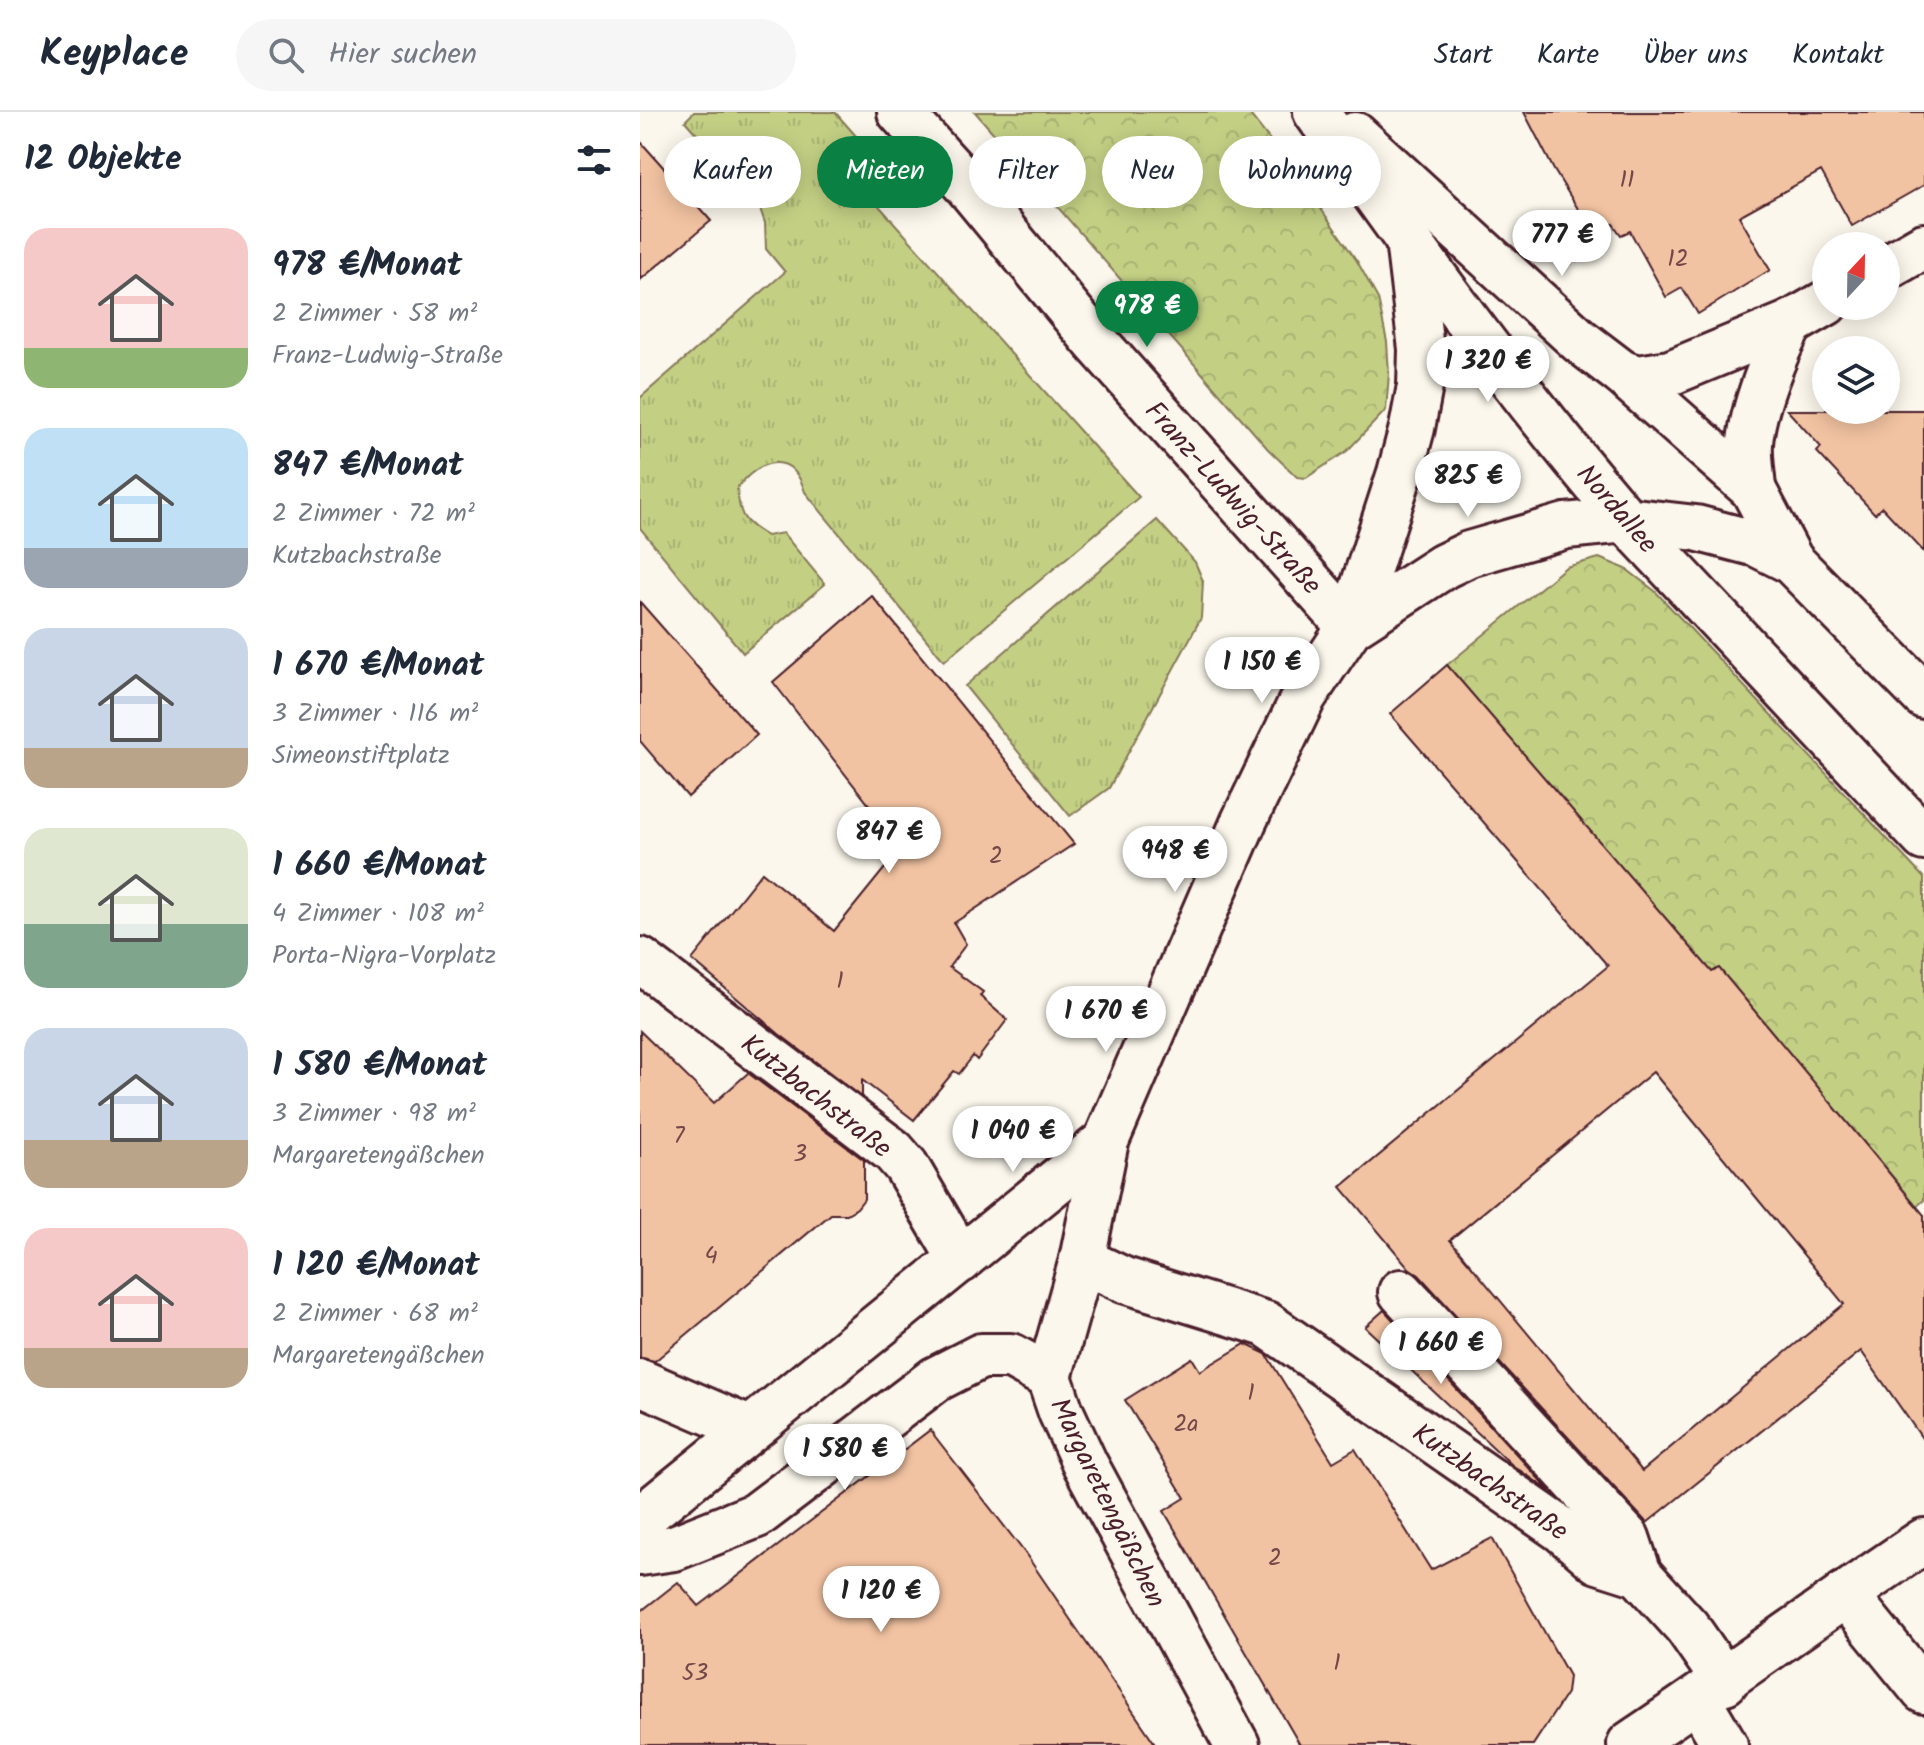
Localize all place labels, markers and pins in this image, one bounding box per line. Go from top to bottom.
pin: 777 € [1506,210,1618,278]
pin: 978 € [1091,281,1203,349]
pin: 1 320 € [1414,336,1562,404]
pin: 825 € [1412,451,1524,519]
pin: 1 150 € [1188,637,1336,705]
pin: 847 € [833,807,945,875]
pin: 948 € [1119,826,1231,894]
pin: 1 670 € [1032,986,1180,1054]
pin: 1 040 € [939,1106,1087,1174]
pin: 1 660 € [1367,1318,1515,1386]
pin: 1 580 € [771,1424,919,1492]
pin: 1 120 € [807,1566,955,1634]

